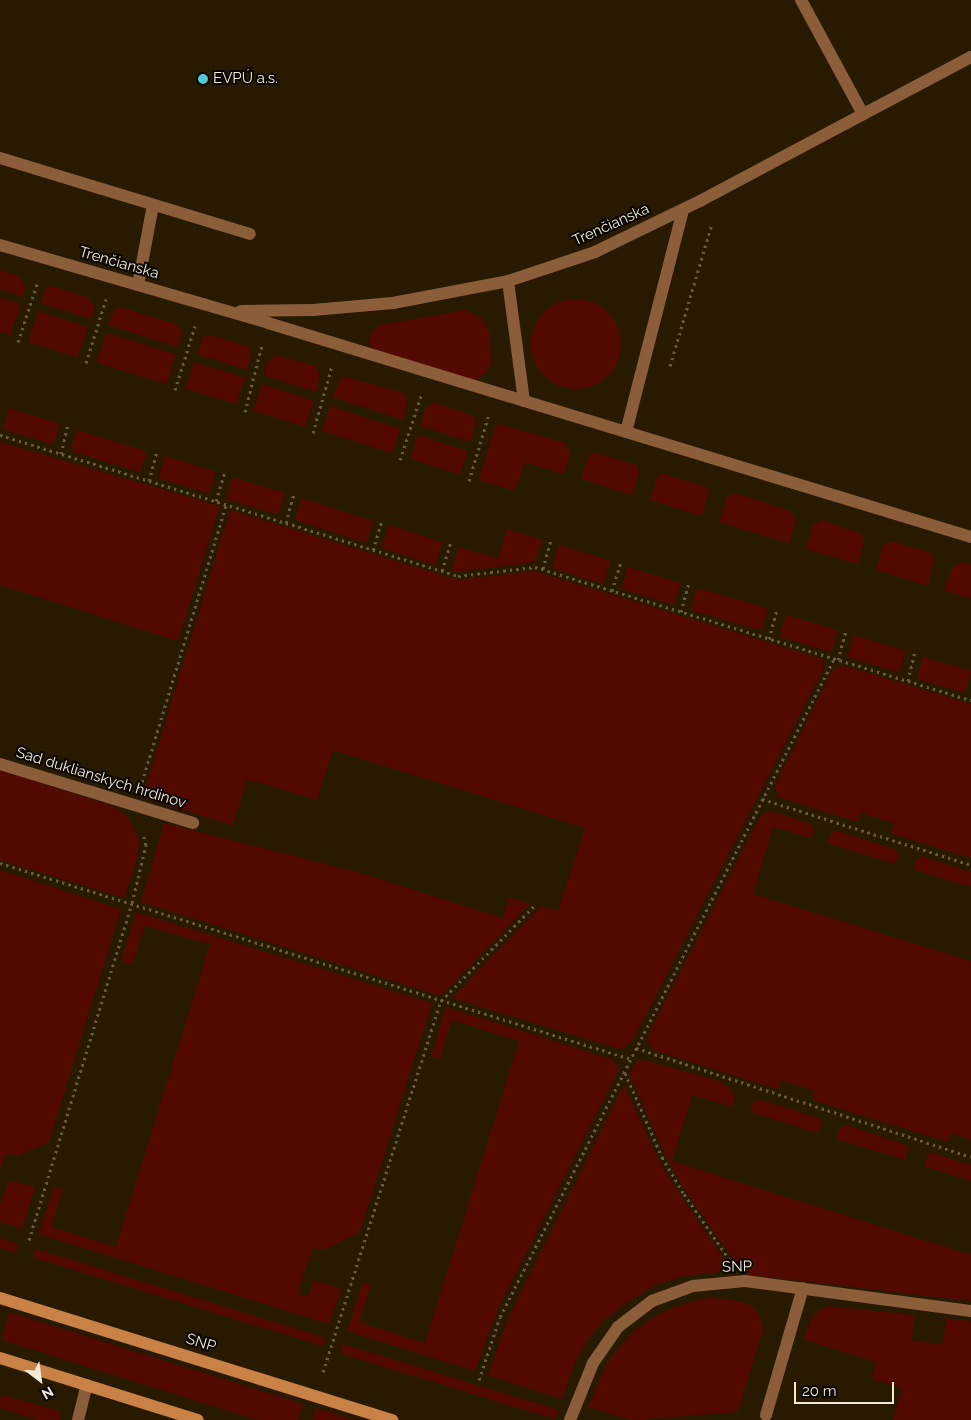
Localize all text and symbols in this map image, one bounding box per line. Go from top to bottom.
place label: EVPÚ a.s. [213,70,278,88]
marker: EVPÚ a.s. [197,73,209,85]
street label: Trenčianska [570,200,652,250]
street label: Trenčianska [77,243,161,283]
street label: Sad duklianskych hrdinov [14,744,188,812]
street label: SNP [722,1258,752,1276]
street label: SNP [184,1330,218,1356]
north arrow [15,1355,65,1405]
scale bar [796,1372,896,1404]
text: 20 m [802,1382,837,1400]
text: N [39,1383,56,1403]

